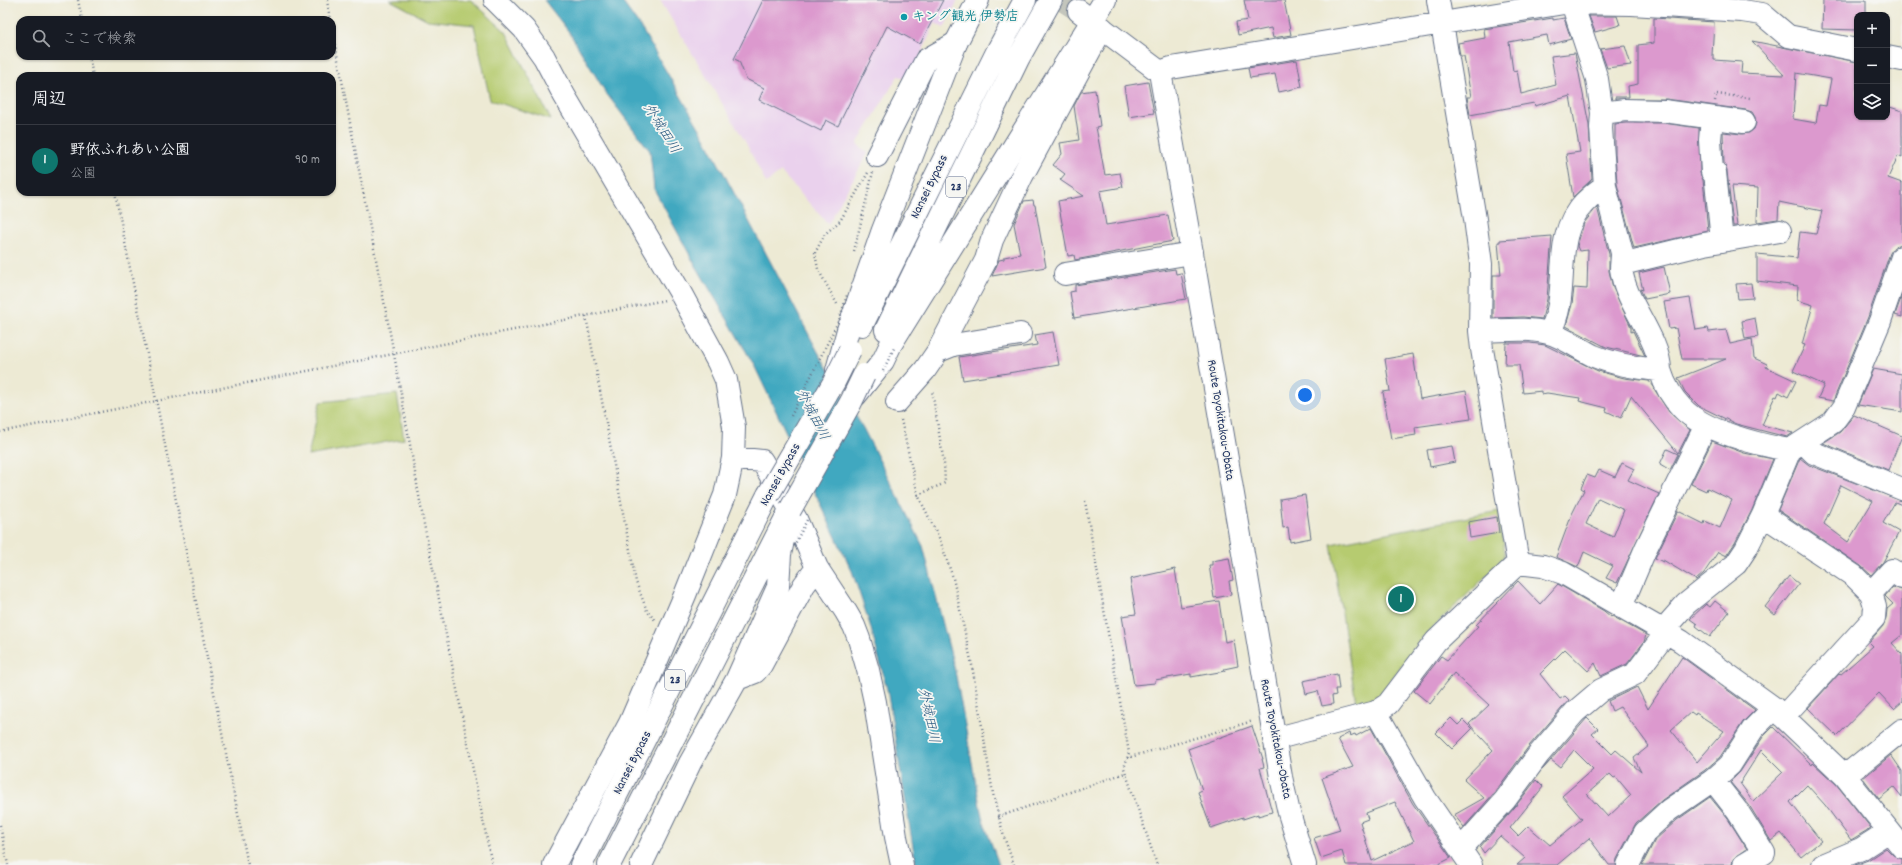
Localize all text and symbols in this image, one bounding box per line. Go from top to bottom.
place label: キング観光 伊勢店 [912,8,1019,27]
marker: キング観光 伊勢店 [899,12,909,22]
map controls [1854,12,1890,120]
button: + [1854,12,1890,48]
search box [16,16,336,60]
icon: search [30,27,52,49]
text: ここで検索 [62,29,137,51]
button: − [1854,48,1890,84]
button: layers [1854,84,1890,120]
text: 周辺 [32,89,66,113]
water label: 外城田川 [638,100,684,158]
text: 野依ふれあい公園 [70,140,190,162]
text: 1 [44,151,46,170]
text: 90 m [295,151,320,170]
street label: Nansei Bypass [906,152,954,222]
text: 公園 [70,165,96,184]
road number: 23 [946,177,966,197]
street label: Route Toyokitakou-Obata [1201,358,1239,483]
your location [1295,385,1315,405]
water label: 外城田川 [790,386,834,444]
street label: Nansei Bypass [756,440,806,510]
pin: 1 [1388,584,1414,614]
road number: 23 [665,670,685,690]
street label: Route Toyokitakou-Obata [1254,677,1296,802]
water label: 外城田川 [912,687,944,745]
street label: Nansei Bypass [609,728,657,798]

